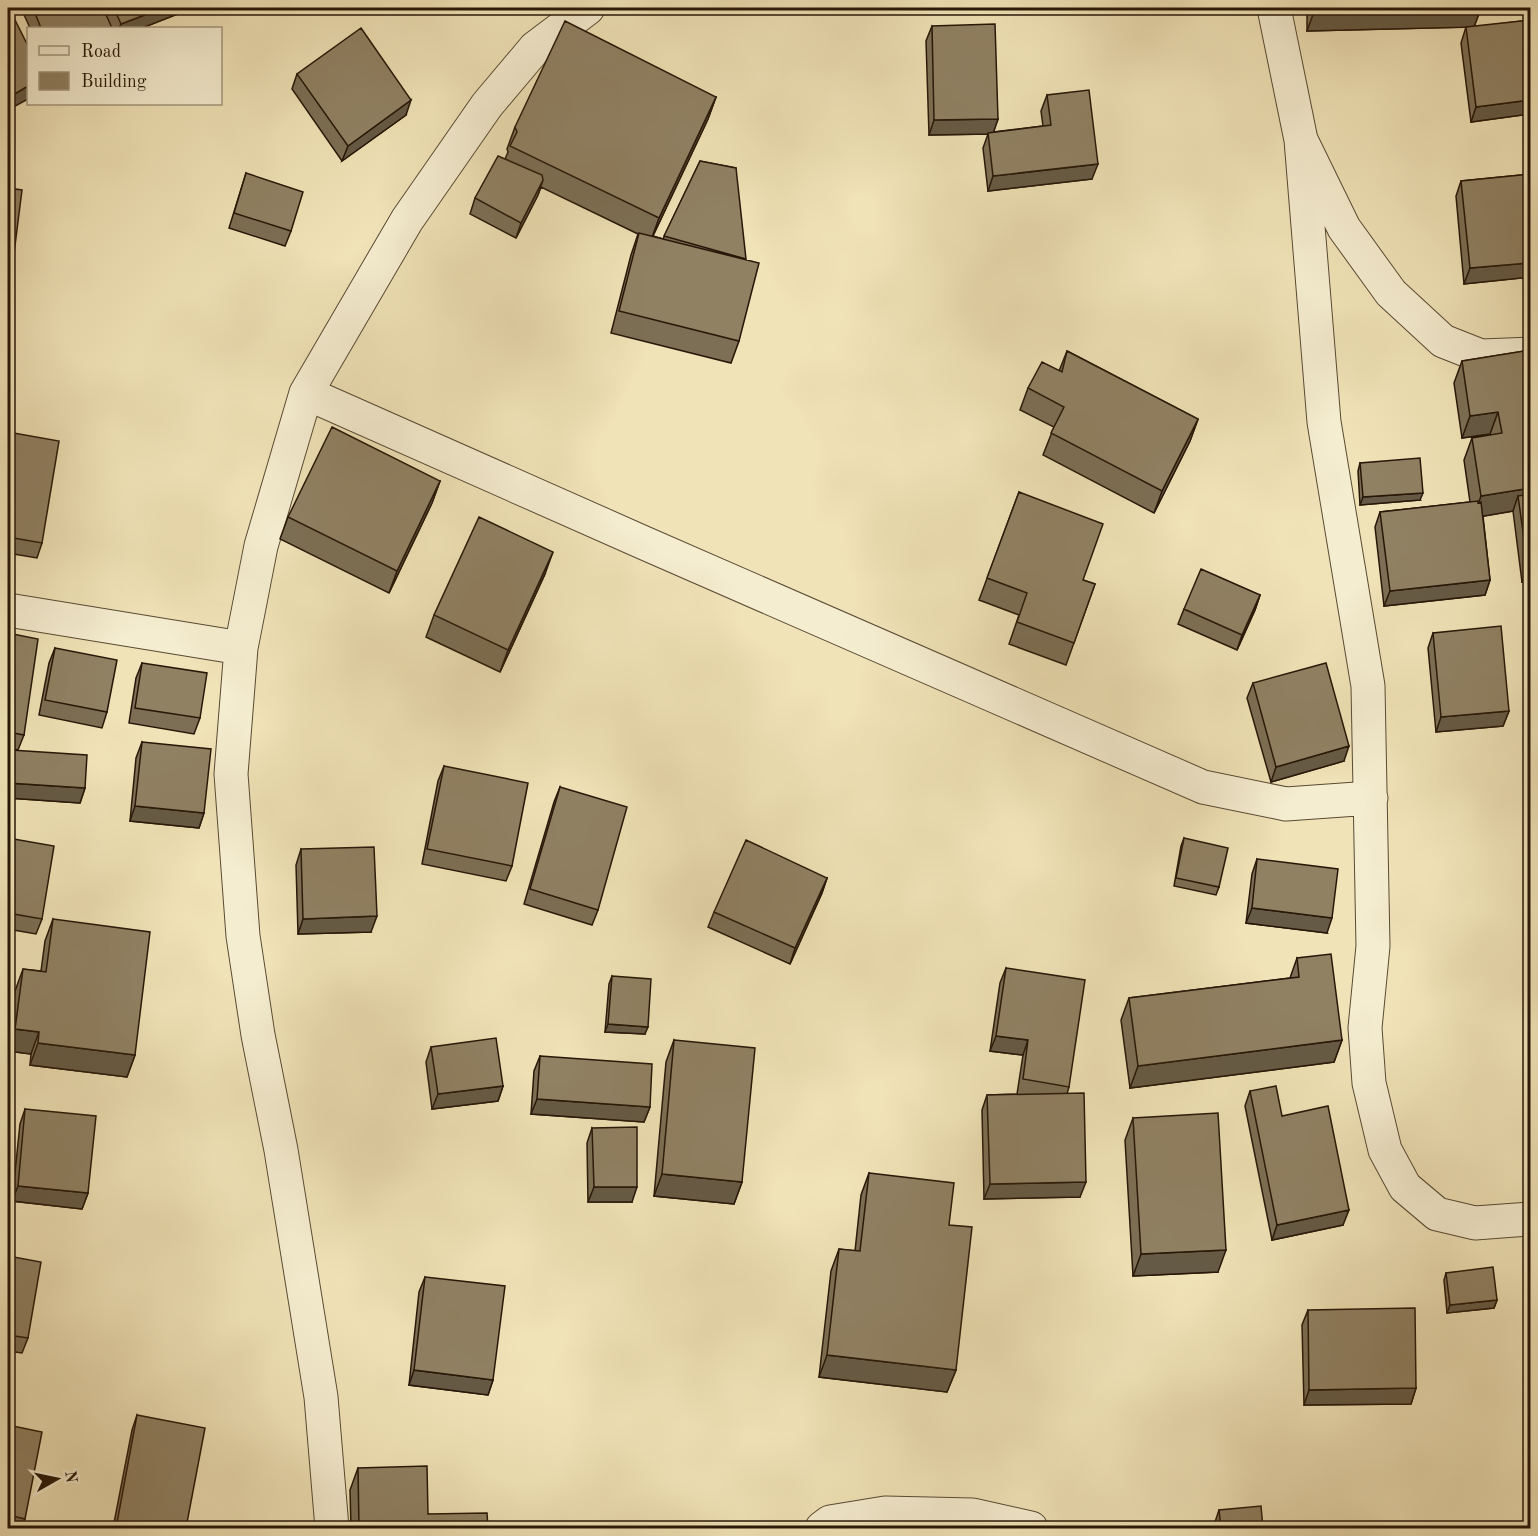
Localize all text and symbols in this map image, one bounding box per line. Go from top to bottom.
legend [27,27,222,105]
text: Road [81,43,121,61]
text: Building [81,73,147,91]
north arrow [27,1449,87,1509]
text: N [61,1470,79,1485]

